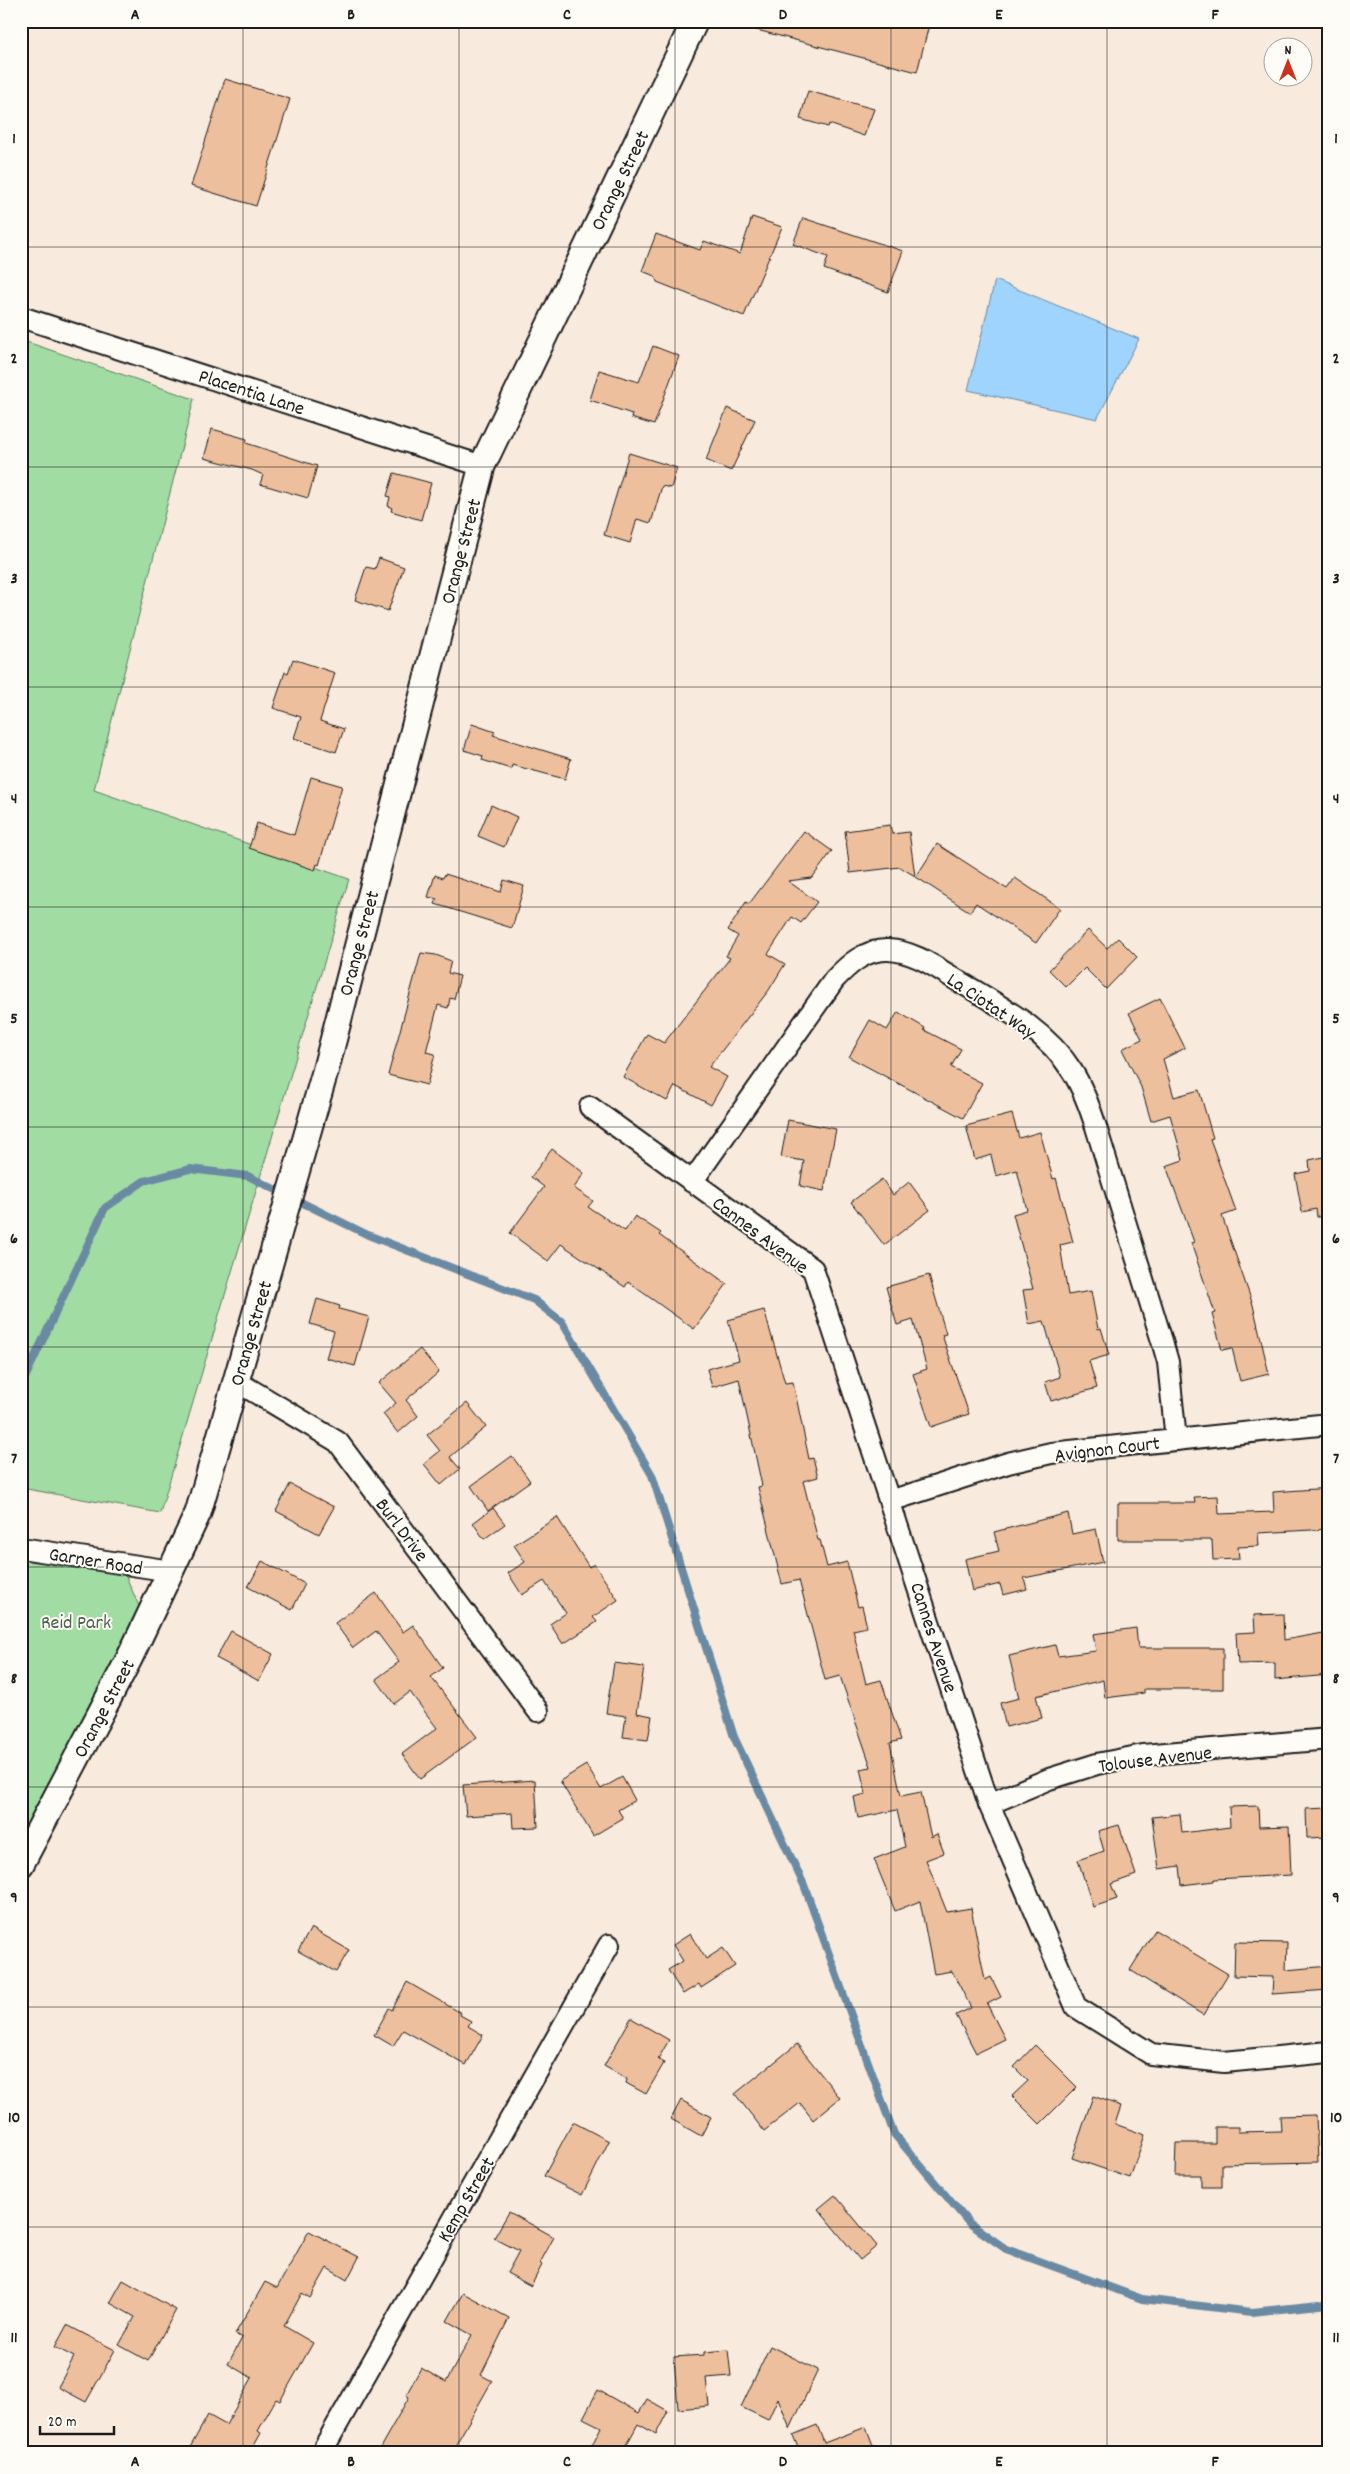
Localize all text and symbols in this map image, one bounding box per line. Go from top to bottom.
text: A [131,4,140,27]
text: B [347,4,355,27]
text: C [563,4,571,27]
text: D [779,4,788,27]
text: E [995,4,1003,27]
text: F [1211,4,1219,27]
north arrow [1262,38,1312,88]
text: N [1285,41,1292,61]
street label: Orange Street [585,127,658,236]
text: 1 [12,128,16,151]
text: 1 [1334,128,1338,151]
text: 2 [11,348,18,371]
text: 2 [1333,348,1340,371]
street label: Placentia Lane [194,364,308,424]
street label: Orange Street [435,496,490,608]
text: 3 [10,568,18,591]
text: 3 [1332,568,1340,591]
text: 4 [11,788,17,811]
text: 4 [1333,788,1339,811]
street label: Orange Street [333,888,388,1000]
street label: La Ciotat Way [940,967,1041,1048]
text: 5 [10,1008,18,1031]
text: 5 [1332,1008,1340,1031]
street label: Cannes Avenue [705,1191,813,1282]
text: 6 [10,1228,18,1251]
text: 6 [1332,1228,1340,1251]
street label: Orange Street [225,1278,281,1390]
street label: Avignon Court [1053,1431,1162,1471]
text: 7 [11,1448,17,1471]
text: 7 [1333,1448,1339,1471]
street label: Burl Drive [367,1493,434,1569]
street label: Garner Road [47,1542,144,1584]
street label: Cannes Avenue [901,1579,963,1697]
park label: Reid Park [41,1610,111,1638]
street label: Orange Street [68,1655,143,1764]
text: 8 [11,1668,18,1691]
text: 8 [1333,1668,1340,1691]
street label: Tolouse Avenue [1097,1740,1214,1782]
text: 9 [10,1887,18,1910]
text: 9 [1332,1887,1340,1910]
text: 10 [8,2107,20,2130]
text: 10 [1330,2107,1342,2130]
street label: Kemp Street [432,2153,503,2248]
text: 11 [10,2327,18,2350]
text: 11 [1332,2327,1340,2350]
scale bar [40,2404,114,2436]
text: 20 m [48,2412,76,2434]
text: A [131,2451,140,2474]
text: B [347,2451,355,2474]
text: C [563,2451,571,2474]
text: D [779,2451,788,2474]
text: E [995,2451,1003,2474]
text: F [1211,2451,1219,2474]

